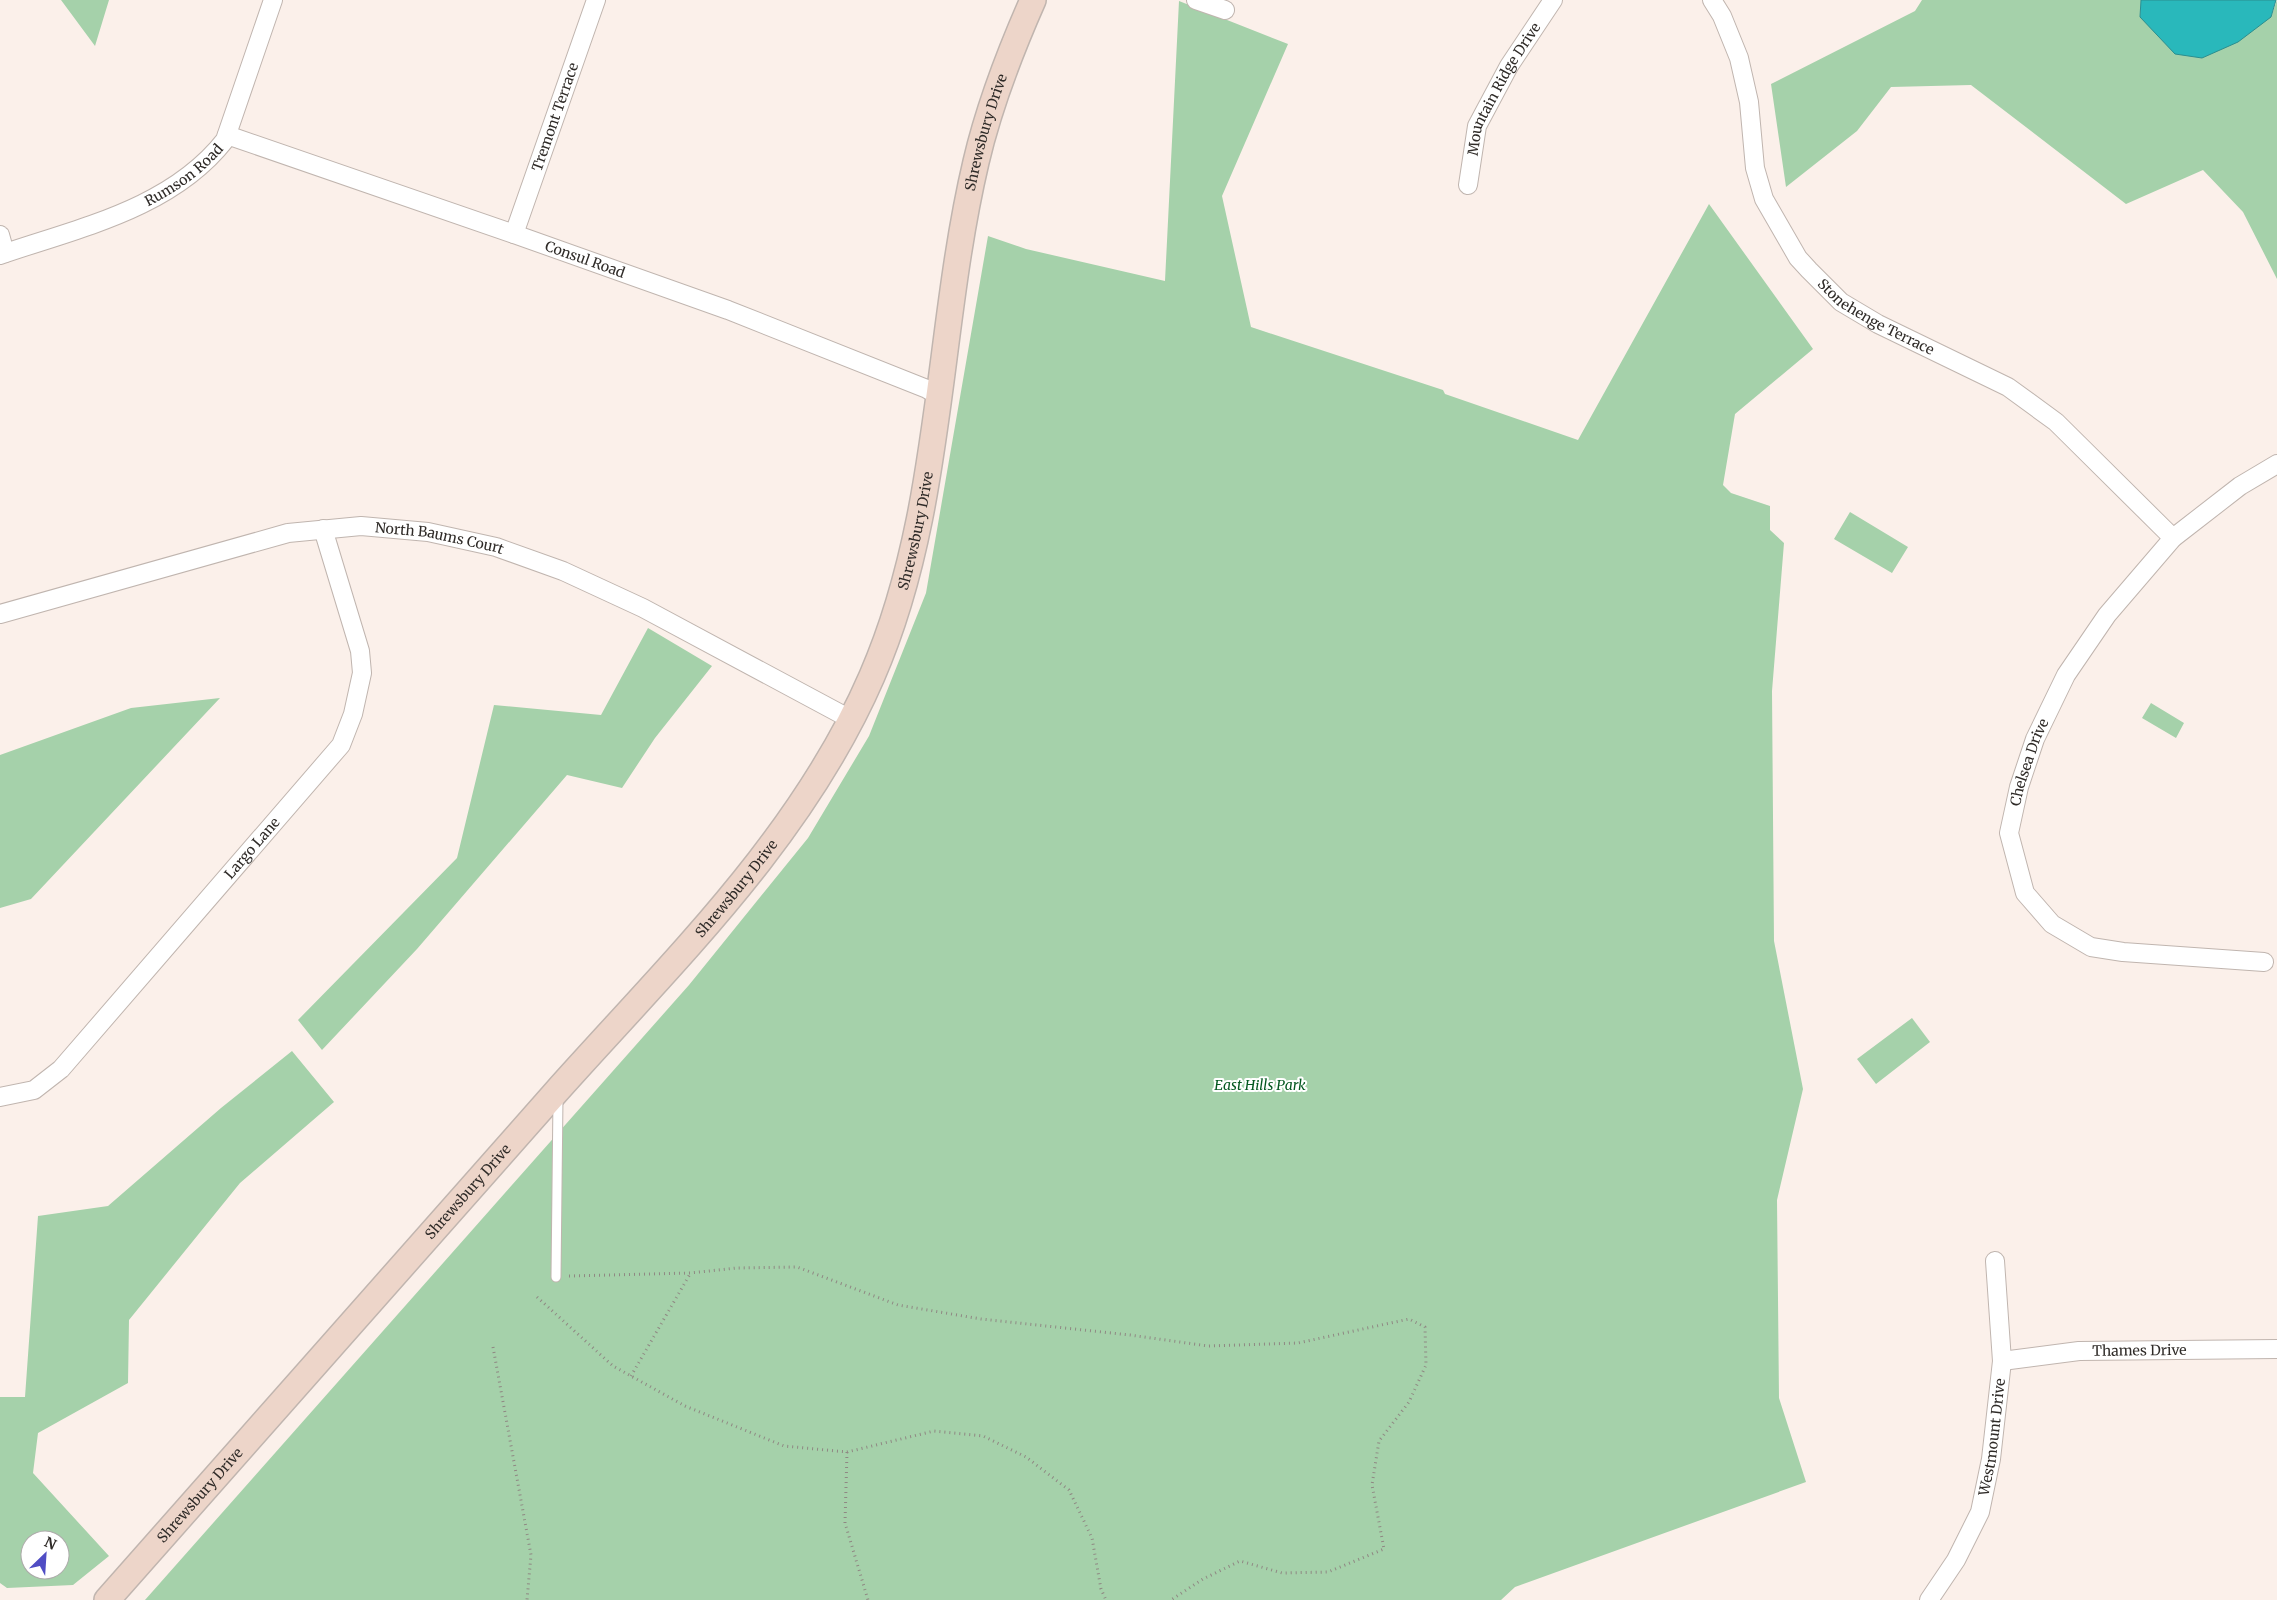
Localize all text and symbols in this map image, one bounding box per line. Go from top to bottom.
street label: Mountain Ridge Drive [1464,19,1544,157]
street label: Tremont Terrace [528,60,582,174]
street label: Shrewsbury Drive [961,71,1011,193]
street label: Rumson Road [142,140,227,210]
street label: Consul Road [543,237,628,282]
street label: Stonehenge Terrace [1814,275,1937,359]
street label: Shrewsbury Drive [894,470,937,592]
street label: North Baums Court [374,518,507,558]
street label: Chelsea Drive [2006,715,2053,807]
street label: Largo Lane [220,813,284,883]
street label: Shrewsbury Drive [691,836,781,941]
park label: East Hills Park [1214,1076,1306,1094]
street label: Shrewsbury Drive [421,1140,515,1243]
street label: Thames Drive [2092,1341,2187,1360]
street label: Westmount Drive [1974,1377,2009,1498]
street label: Shrewsbury Drive [153,1444,247,1546]
north arrow [20,1530,70,1580]
text: N [42,1533,59,1554]

